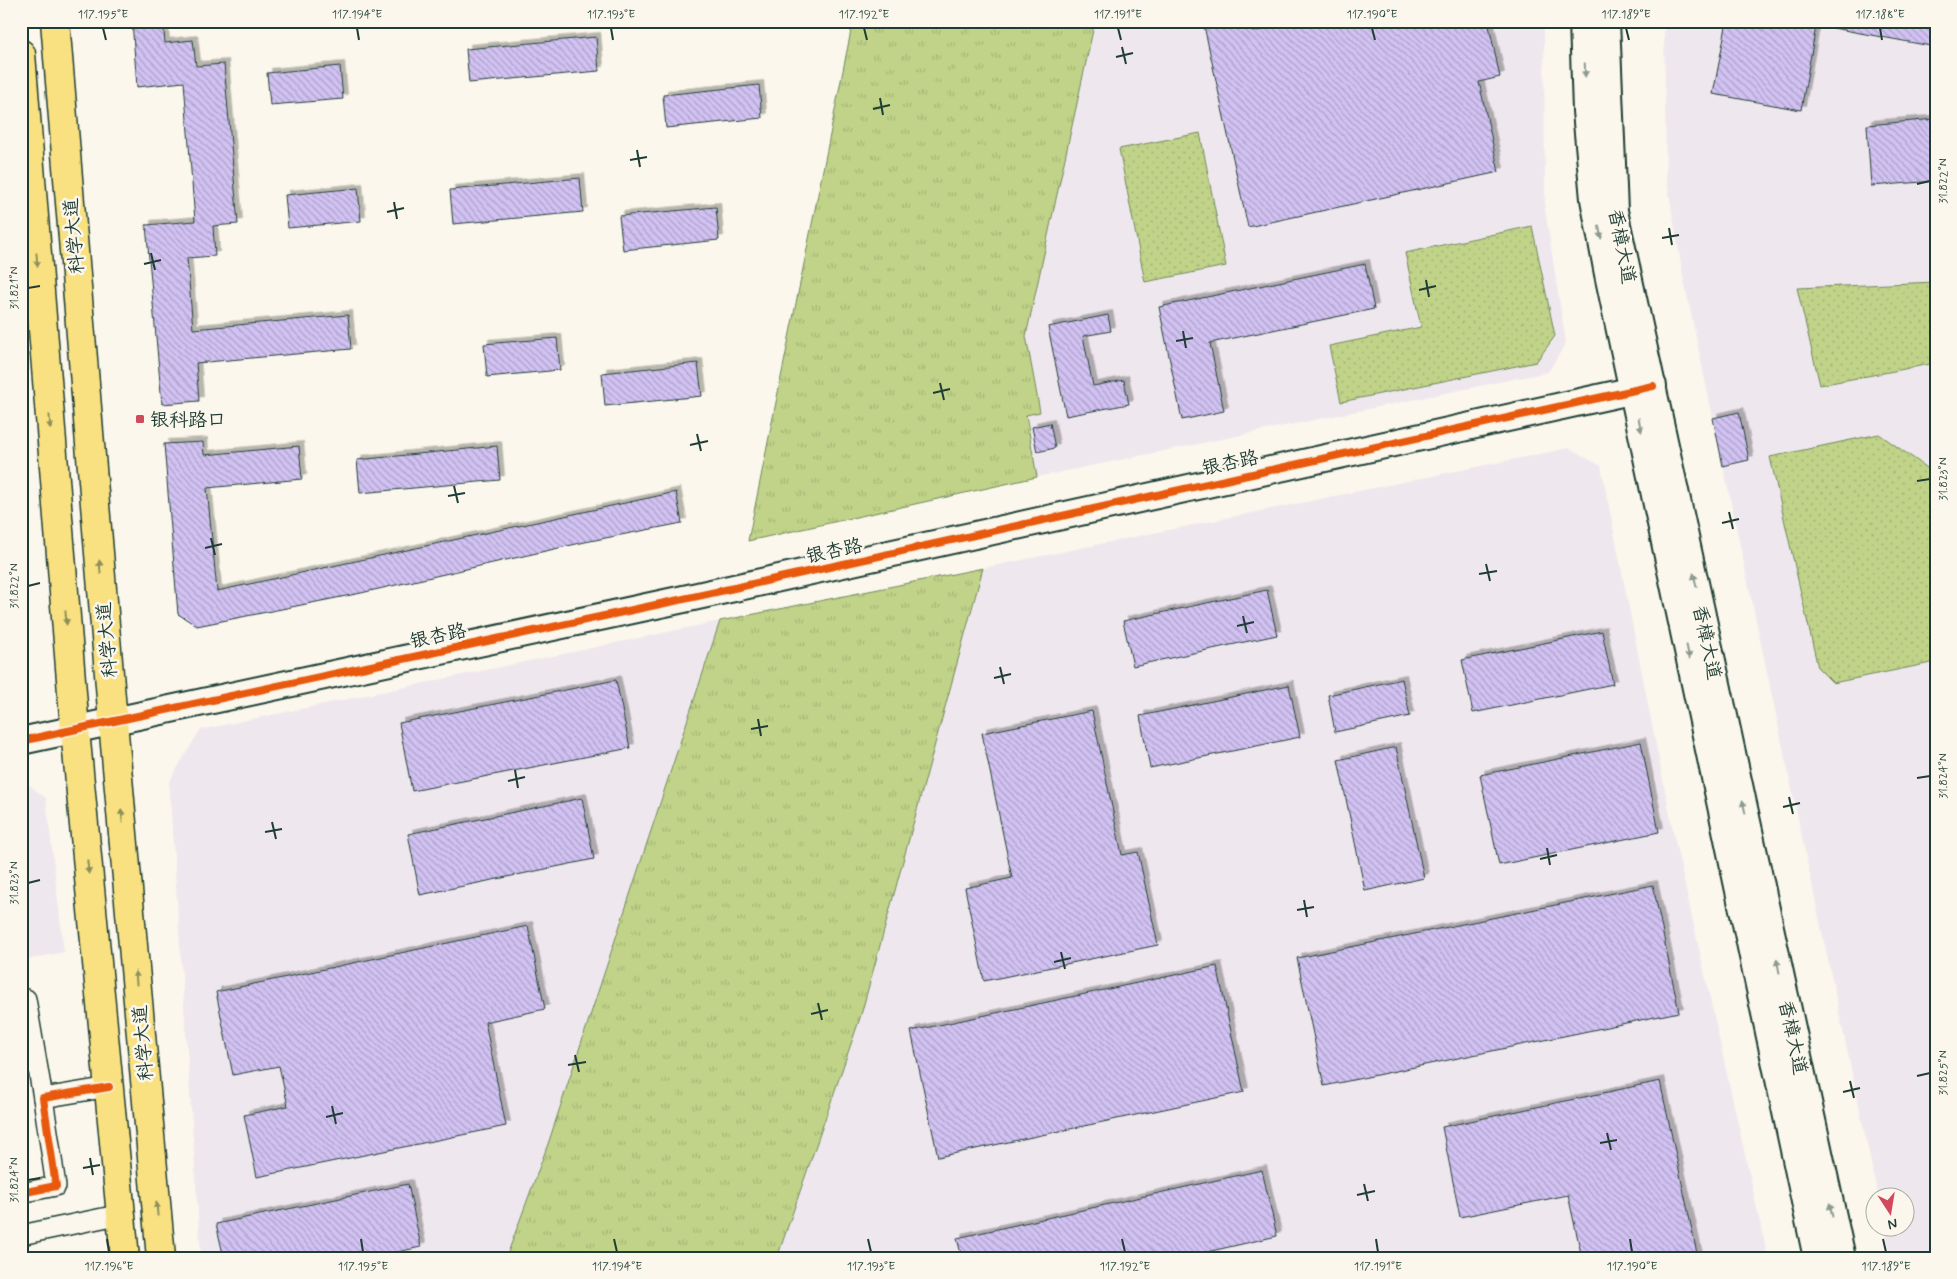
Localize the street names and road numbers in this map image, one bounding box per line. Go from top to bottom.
street label: 科学大道 [59,197,90,275]
street label: 香樟大道 [1602,207,1641,286]
street label: 银杏路 [1200,445,1261,482]
street label: 银杏路 [804,533,865,570]
street label: 科学大道 [92,601,123,679]
street label: 香樟大道 [1686,603,1727,682]
street label: 银杏路 [408,618,469,655]
street label: 香樟大道 [1772,998,1813,1077]
street label: 科学大道 [128,1004,159,1082]

